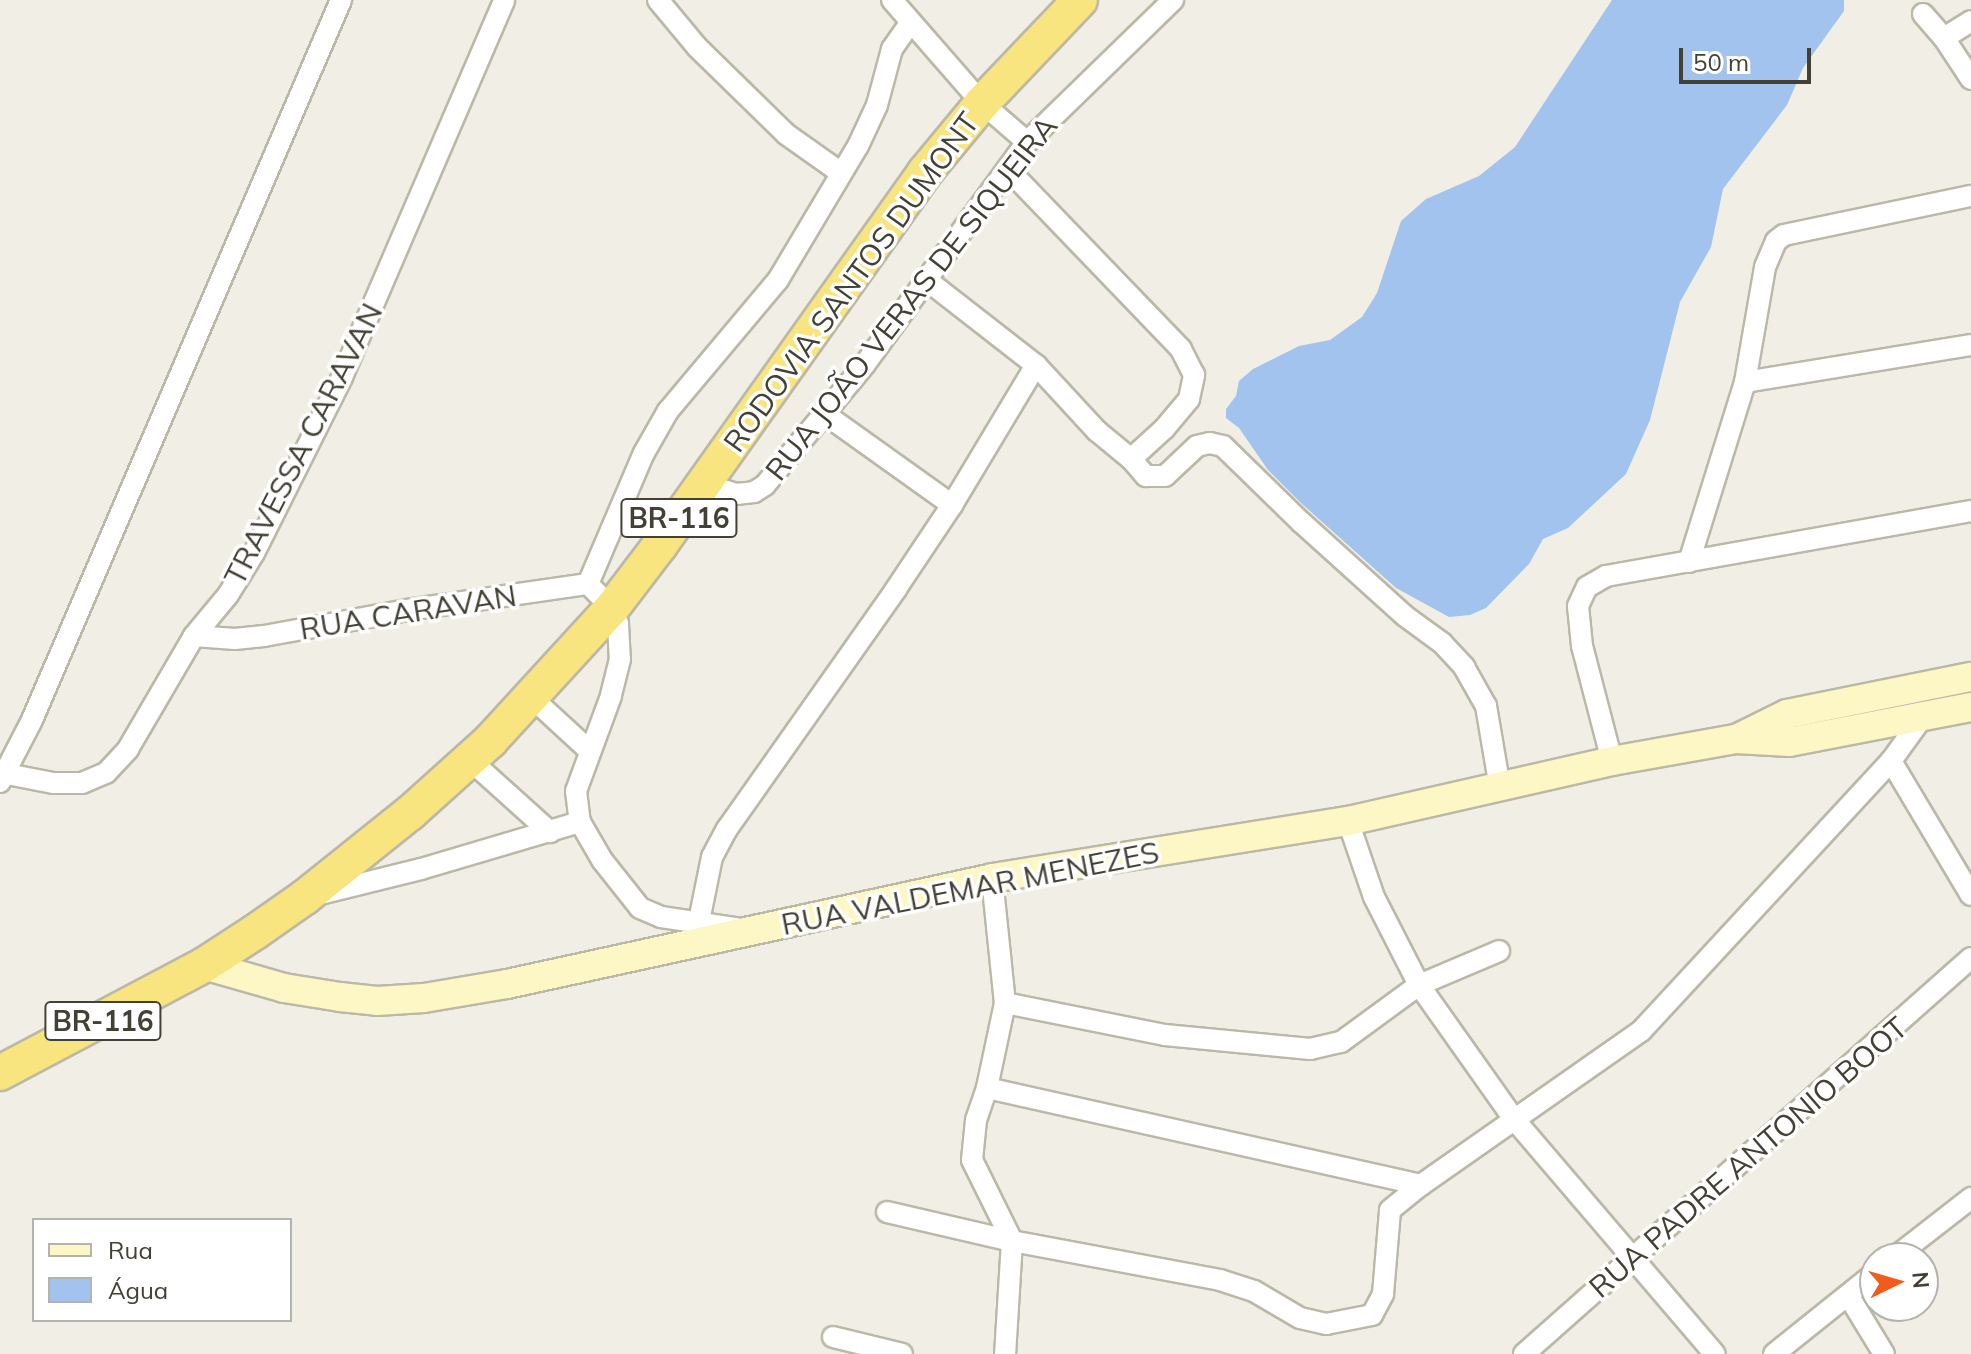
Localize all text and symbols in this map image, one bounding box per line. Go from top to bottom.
scale bar [1683,32,1815,82]
text: 50 m [1693,47,1749,77]
street label: RODOVIA SANTOS DUMONT [716,105,986,459]
street label: RUA JOÃO VERAS DE SIQUEIRA [758,109,1064,487]
street label: TRAVESSA CARAVAN [216,297,390,591]
road number: BR-116 [619,494,739,542]
street label: RUA CARAVAN [297,577,519,647]
street label: RUA VALDEMAR MENEZES [778,834,1162,942]
road number: BR-116 [43,997,163,1045]
street label: RUA PADRE ANTONIO BOOT [1582,1009,1914,1305]
legend [32,1218,292,1322]
text: Rua [108,1235,153,1265]
north arrow [1859,1242,1939,1322]
text: N [1906,1271,1936,1290]
text: Água [108,1275,168,1305]

